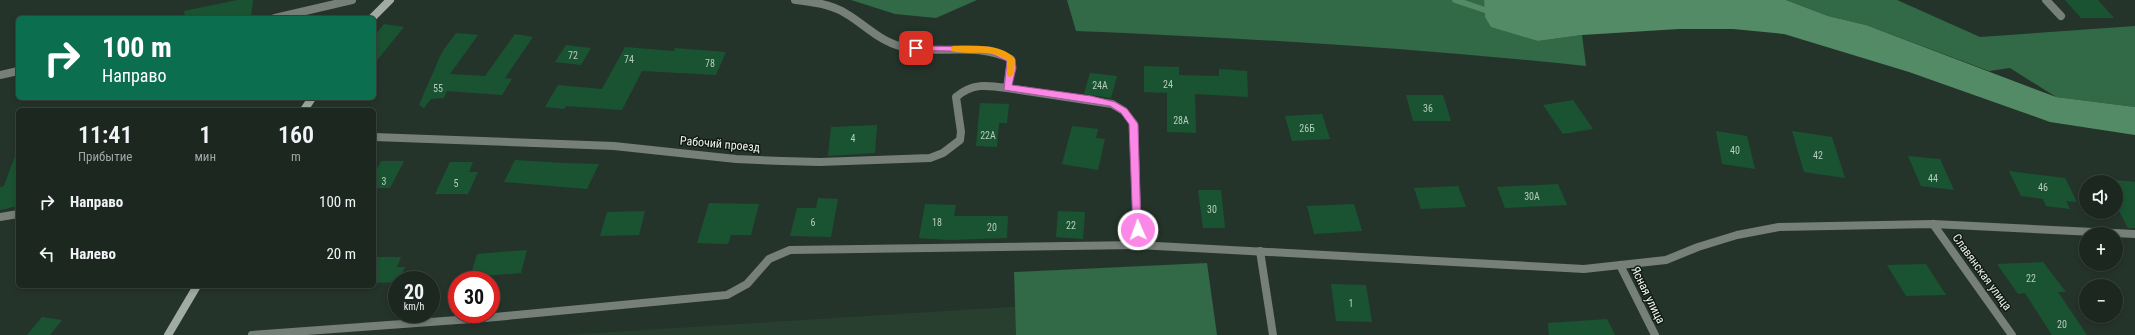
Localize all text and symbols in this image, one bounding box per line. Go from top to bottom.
text: 100 m [102,31,172,64]
pin [899,31,933,65]
icon: right [36,32,88,84]
icon: arrive [905,37,927,59]
house number: 72 [568,50,578,61]
house number: 74 [624,54,634,65]
house number: 78 [705,58,715,69]
text: Направо [102,65,167,86]
house number: 24 [1163,79,1173,90]
house number: 24А [1092,80,1108,91]
house number: 55 [433,83,443,94]
house number: 36 [1423,103,1433,114]
house number: 28А [1173,115,1189,126]
text: 11:41 [78,121,133,149]
text: 1 [199,121,211,149]
text: 160 [278,121,314,149]
house number: 26Б [1299,123,1315,134]
house number: 22А [980,130,996,141]
house number: 4 [851,133,856,144]
street label: Рабочий проезд [679,134,761,155]
house number: 40 [1730,145,1740,156]
text: Прибытие [78,149,132,164]
text: мин [194,149,216,164]
text: m [291,149,301,164]
house number: 42 [1813,150,1823,161]
house number: 44 [1928,173,1938,184]
map controls [2079,175,2123,323]
button: sound [2079,175,2123,219]
house number: 3 [382,176,387,187]
house number: 5 [454,178,459,189]
house number: 46 [2038,182,2048,193]
icon: right [36,191,58,213]
house number: 30А [1524,191,1540,202]
text: Направо [70,193,123,211]
text: 100 m [319,193,356,211]
house number: 30 [1207,204,1217,215]
position arrow [1117,209,1159,251]
house number: 6 [811,217,816,228]
house number: 18 [932,217,942,228]
house number: 22 [1066,220,1076,231]
house number: 20 [987,222,997,233]
button: + [2079,227,2123,271]
street label: Славянская улица [1950,231,2015,313]
icon: left [36,243,58,265]
text: Налево [70,245,116,263]
text: 20 m [326,245,356,263]
street label: Ясная улица [1628,264,1668,326]
speed limit sign: 30 [448,271,500,323]
house number: 22 [2026,273,2036,284]
button: − [2079,279,2123,323]
text: 20 [404,280,424,304]
house number: 1 [1349,298,1353,309]
text: km/h [404,301,424,312]
house number: 20 [2057,319,2067,330]

